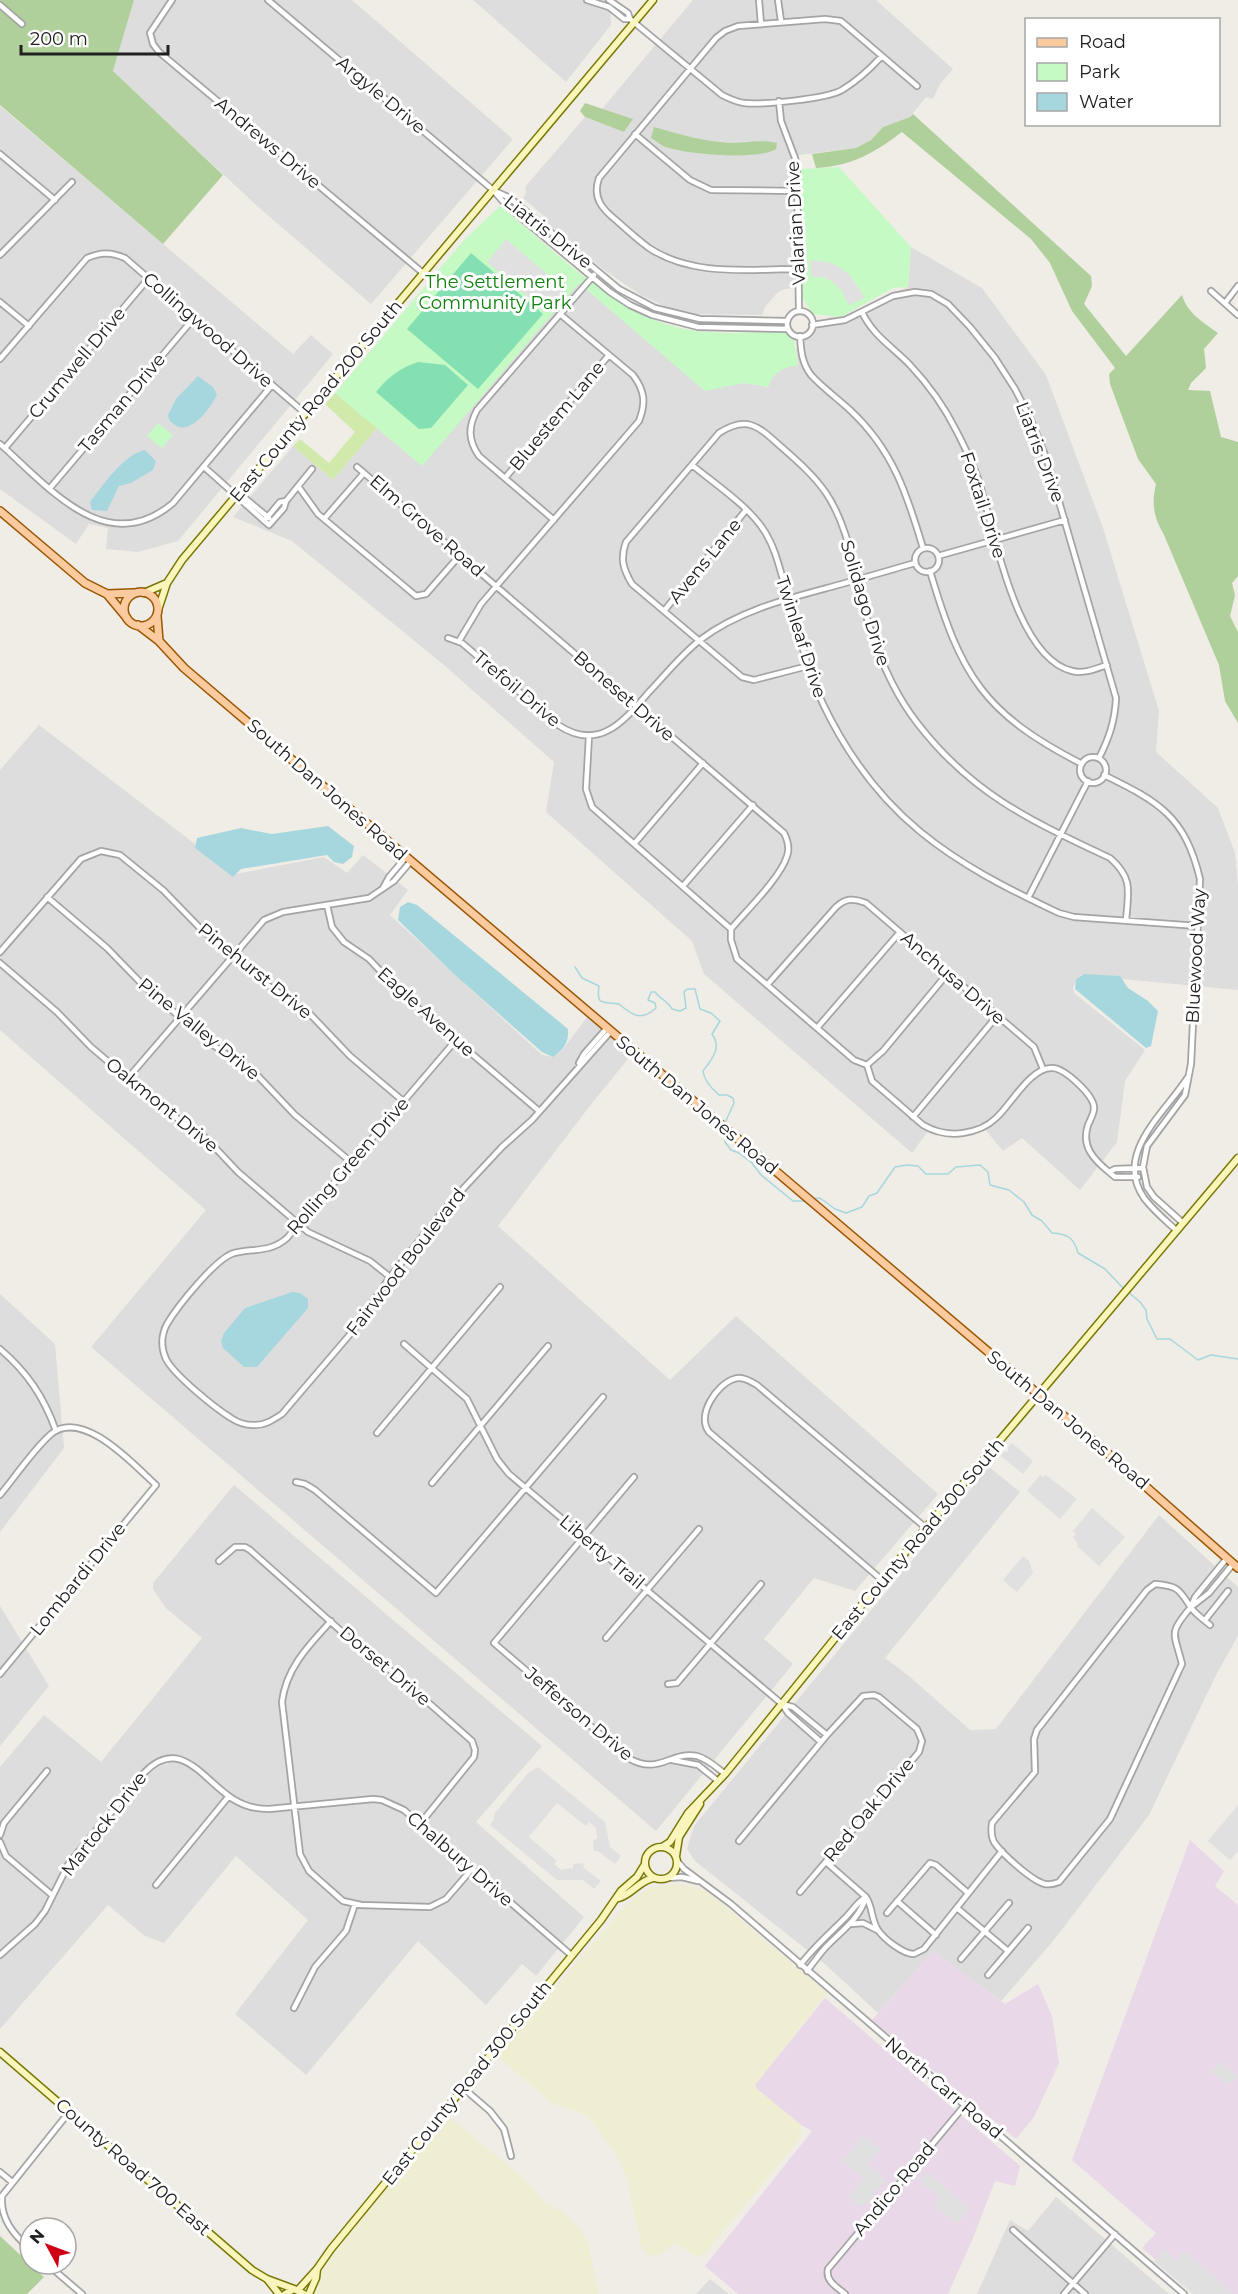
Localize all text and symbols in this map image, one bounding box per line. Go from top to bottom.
scale bar [21,18,168,56]
legend [1025,18,1220,126]
text: 200 m [30,28,88,50]
text: Road [1079,31,1126,53]
street label: Argyle Drive [332,51,430,139]
text: Park [1079,61,1120,83]
text: Water [1079,91,1134,113]
street label: Andrews Drive [211,92,325,194]
street label: Valarian Drive [782,160,810,286]
street label: Liatris Drive [499,191,597,273]
street label: Collingwood Drive [139,268,278,392]
park label: The Settlement Community Park [418,271,572,314]
street label: East County Road 200 South [225,296,407,506]
street label: Crumwell Drive [24,303,130,423]
street label: Tasman Drive [74,349,170,457]
street label: Bluestem Lane [505,357,609,475]
street label: Liatris Drive [1011,399,1069,506]
street label: Foxtail Drive [955,449,1011,561]
street label: Elm Grove Road [365,470,489,582]
street label: Avens Lane [664,514,746,608]
street label: Solidago Drive [835,537,895,669]
street label: Twinleaf Drive [771,573,831,701]
street label: Trefoil Drive [469,646,565,732]
street label: Boneset Drive [569,646,679,746]
street label: South Dan Jones Road [242,714,412,866]
street label: Bluewood Way [1181,888,1211,1024]
street label: Pinehurst Drive [194,918,317,1024]
street label: Anchusa Drive [896,927,1010,1029]
street label: Eagle Avenue [373,963,479,1061]
street label: Pine Valley Drive [134,973,264,1085]
street label: South Dan Jones Road [611,1031,783,1179]
street label: Oakmont Drive [101,1053,223,1157]
street label: Rolling Green Drive [282,1093,414,1239]
street label: Fairwood Boulevard [342,1184,470,1340]
street label: South Dan Jones Road [982,1346,1154,1494]
street label: East County Road 300 South [827,1434,1009,1644]
street label: Liberty Trail [555,1510,649,1594]
street label: Lombardi Drive [26,1518,131,1640]
street label: Dorset Drive [335,1622,435,1711]
street label: Jefferson Drive [520,1662,638,1766]
street label: Red Oak Drive [819,1753,919,1867]
street label: Martock Drive [56,1767,152,1880]
street label: Chalbury Drive [402,1807,518,1911]
street label: East County Road 300 South [378,1976,556,2190]
street label: North Carr Road [881,2032,1007,2144]
street label: County Road 700 East [51,2094,215,2240]
street label: Andico Road [849,2138,939,2240]
north arrow [18,2216,78,2276]
text: N [26,2225,48,2248]

